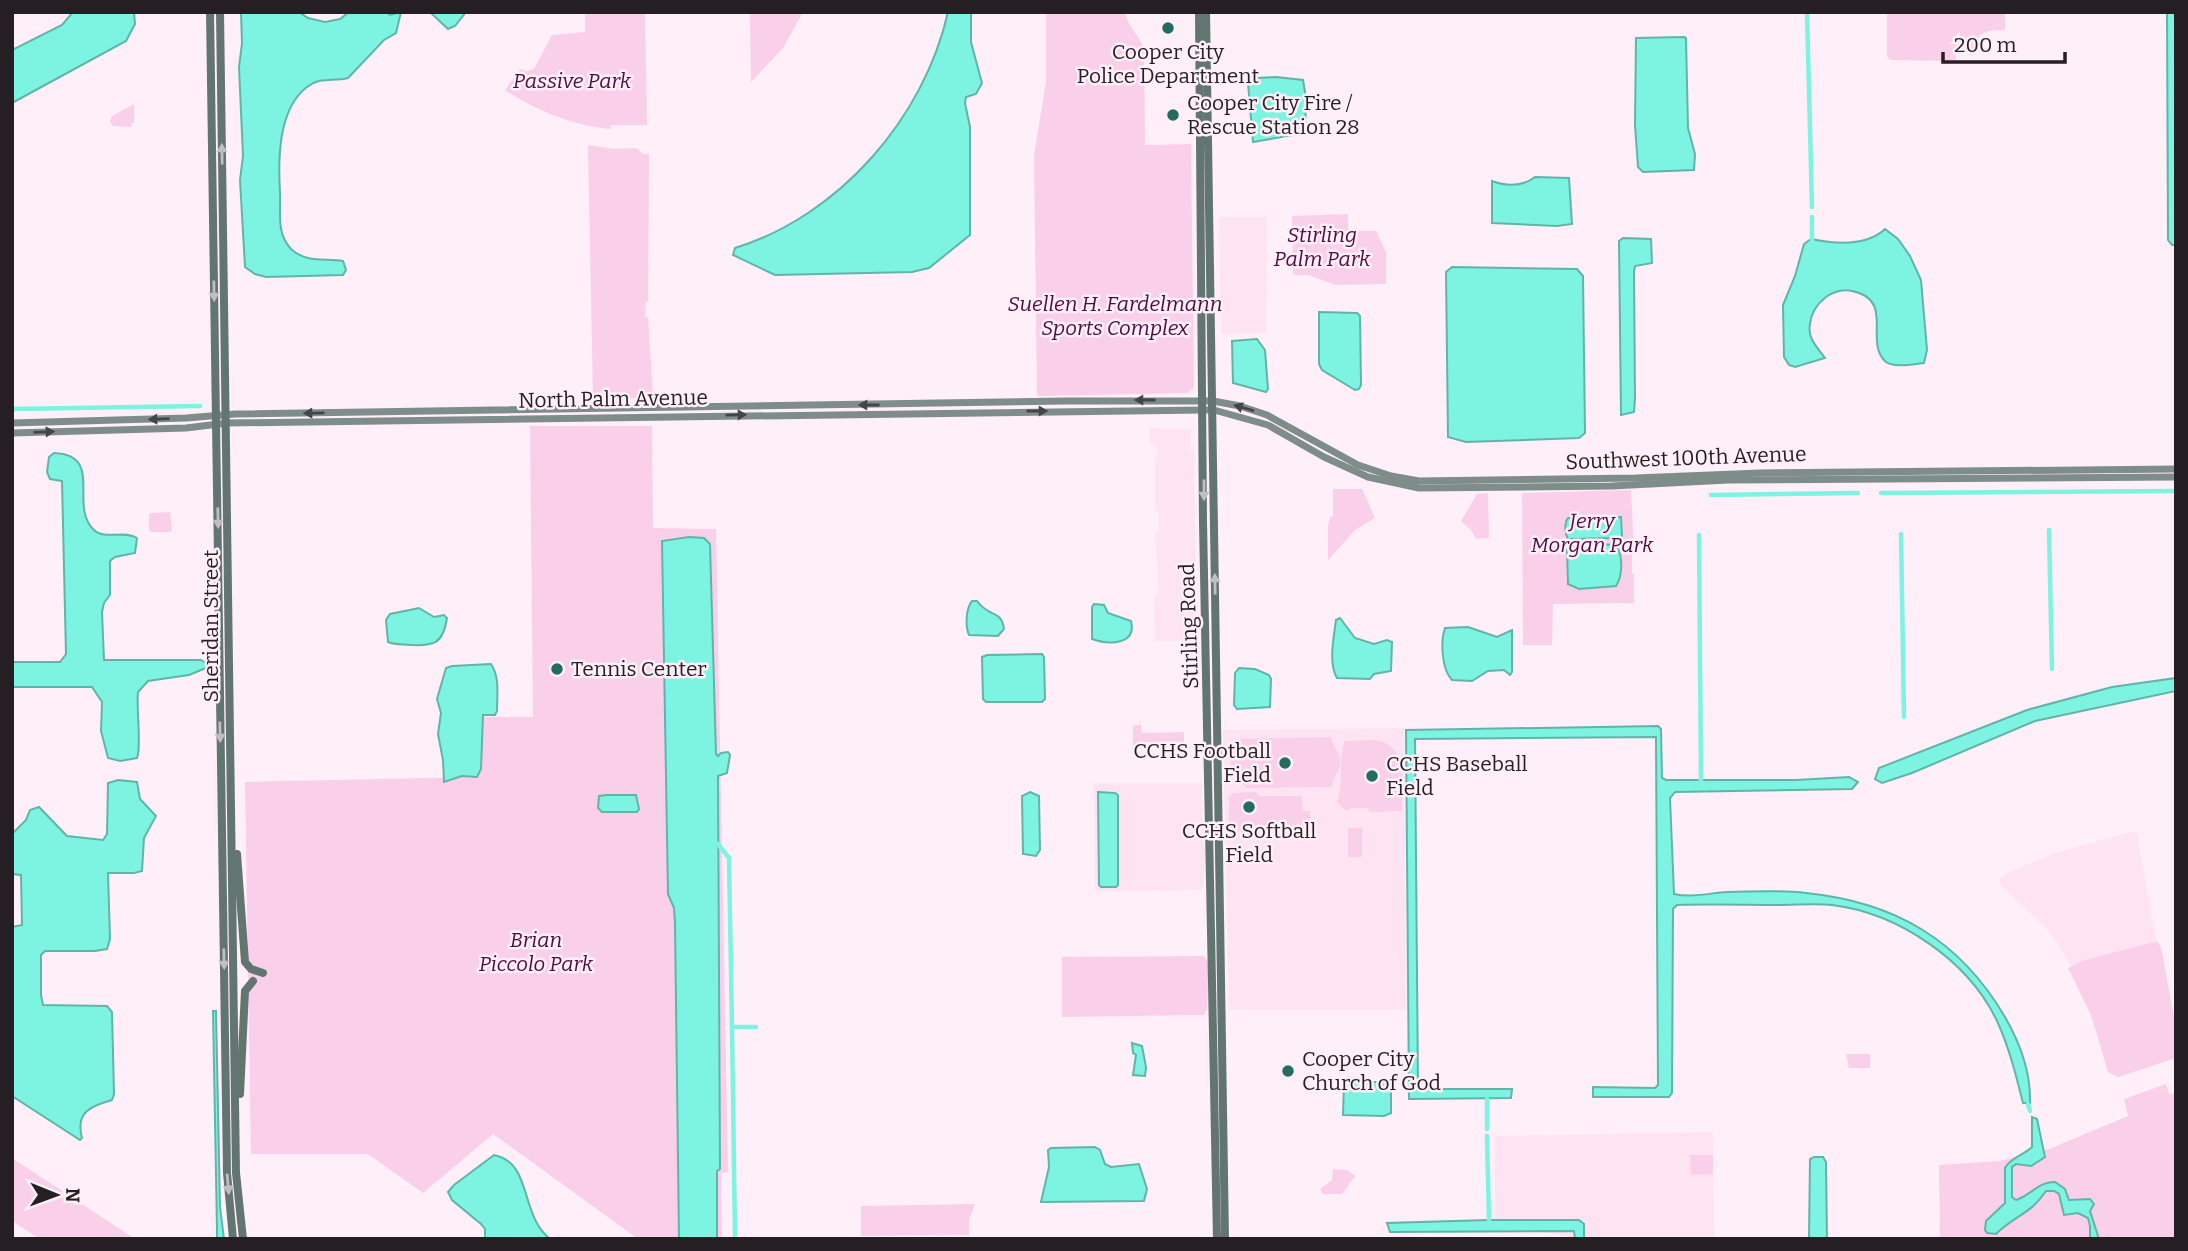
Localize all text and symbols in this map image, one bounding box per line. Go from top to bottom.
marker: Cooper City Police Department [1160,20,1176,36]
scale bar [1943,21,2066,65]
text: 200 m [1954,32,2017,58]
place label: Cooper City Police Department [1077,39,1260,89]
park label: Passive Park [513,68,632,94]
place label: Cooper City Fire / Rescue Station 28 [1187,90,1360,140]
marker: Cooper City Fire / Rescue Station 28 [1165,107,1181,123]
one-way arrow [216,143,228,165]
park label: Stirling Palm Park [1274,222,1371,272]
one-way arrow [208,280,220,302]
park label: Suellen H. Fardelmann Sports Complex [1008,291,1222,341]
street label: North Palm Avenue [518,384,708,414]
one-way arrow [1134,394,1156,406]
one-way arrow [857,399,879,411]
one-way arrow [1233,402,1255,413]
one-way arrow [1027,405,1049,416]
one-way arrow [303,407,325,418]
one-way arrow [726,409,748,421]
one-way arrow [148,413,170,424]
one-way arrow [33,427,55,438]
street label: Southwest 100th Avenue [1565,441,1807,475]
one-way arrow [1198,479,1209,501]
one-way arrow [212,507,224,529]
park label: Jerry Morgan Park [1531,508,1654,558]
street label: Sheridan Street [198,549,224,702]
street label: Stirling Road [1174,563,1204,689]
one-way arrow [1209,573,1221,595]
place label: Tennis Center [571,656,707,682]
marker: Tennis Center [549,661,565,677]
one-way arrow [215,721,226,743]
place label: CCHS Football Field [1133,738,1271,788]
place label: CCHS Baseball Field [1386,751,1528,801]
marker: CCHS Football Field [1277,755,1293,771]
marker: CCHS Baseball Field [1364,768,1380,784]
marker: CCHS Softball Field [1241,799,1257,815]
place label: CCHS Softball Field [1182,818,1316,868]
park label: Brian Piccolo Park [479,927,594,977]
one-way arrow [218,948,230,970]
place label: Cooper City Church of God [1302,1046,1441,1096]
marker: Cooper City Church of God [1280,1063,1296,1079]
north arrow [21,1160,91,1230]
one-way arrow [223,1173,234,1195]
text: N [61,1188,84,1203]

